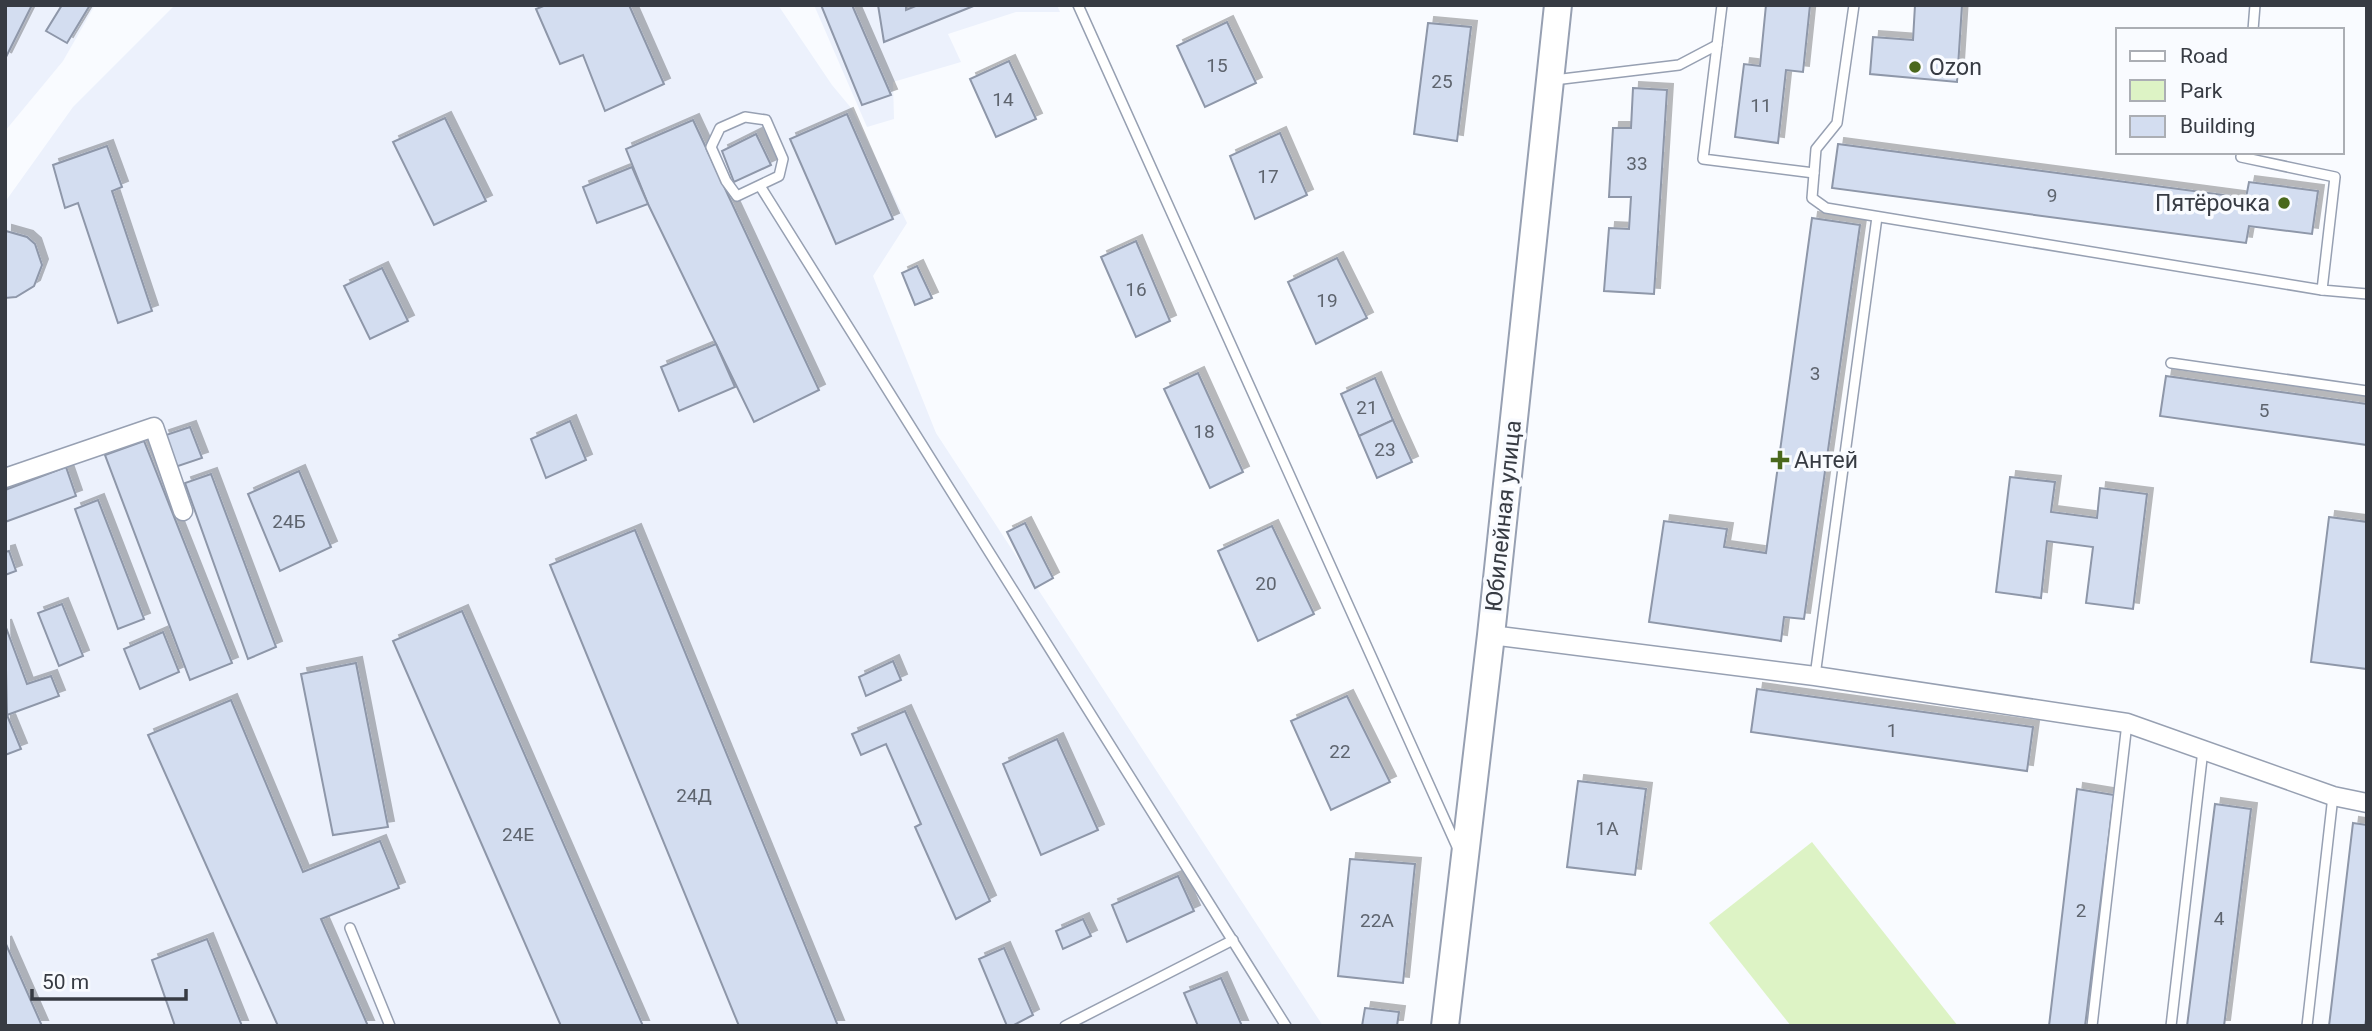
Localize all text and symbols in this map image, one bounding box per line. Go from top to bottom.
legend [2116,28,2344,154]
text: Road [2180,44,2228,68]
house number: 15 [1206,54,1228,77]
place label: Ozon [1929,54,1982,81]
marker: Ozon [1907,59,1923,75]
house number: 25 [1431,70,1453,93]
text: Park [2180,79,2223,103]
house number: 14 [992,88,1014,111]
house number: 11 [1750,94,1772,117]
text: Building [2180,114,2255,138]
house number: 33 [1626,152,1648,175]
house number: 17 [1257,165,1279,188]
house number: 9 [2047,184,2057,207]
place label: Пятёрочка [2155,190,2270,217]
marker: Пятёрочка [2276,195,2292,211]
house number: 16 [1125,278,1147,301]
house number: 19 [1316,289,1338,312]
house number: 3 [1810,362,1820,385]
house number: 21 [1356,396,1378,419]
house number: 5 [2259,399,2269,422]
street label: Юбилейная улица [1480,419,1527,613]
house number: 18 [1193,420,1215,443]
house number: 23 [1374,438,1396,461]
place label: Антей [1794,447,1858,474]
marker: Антей [1772,452,1788,468]
house number: 24Б [272,510,306,533]
house number: 20 [1255,572,1277,595]
house number: 1 [1887,719,1897,742]
house number: 22 [1329,740,1351,763]
house number: 24Д [676,784,712,807]
house number: 1А [1595,817,1619,840]
house number: 24Е [502,823,534,846]
house number: 2 [2076,899,2086,922]
house number: 4 [2214,907,2225,930]
house number: 22А [1360,909,1394,932]
scale bar [32,958,186,1002]
text: 50 m [42,970,89,994]

